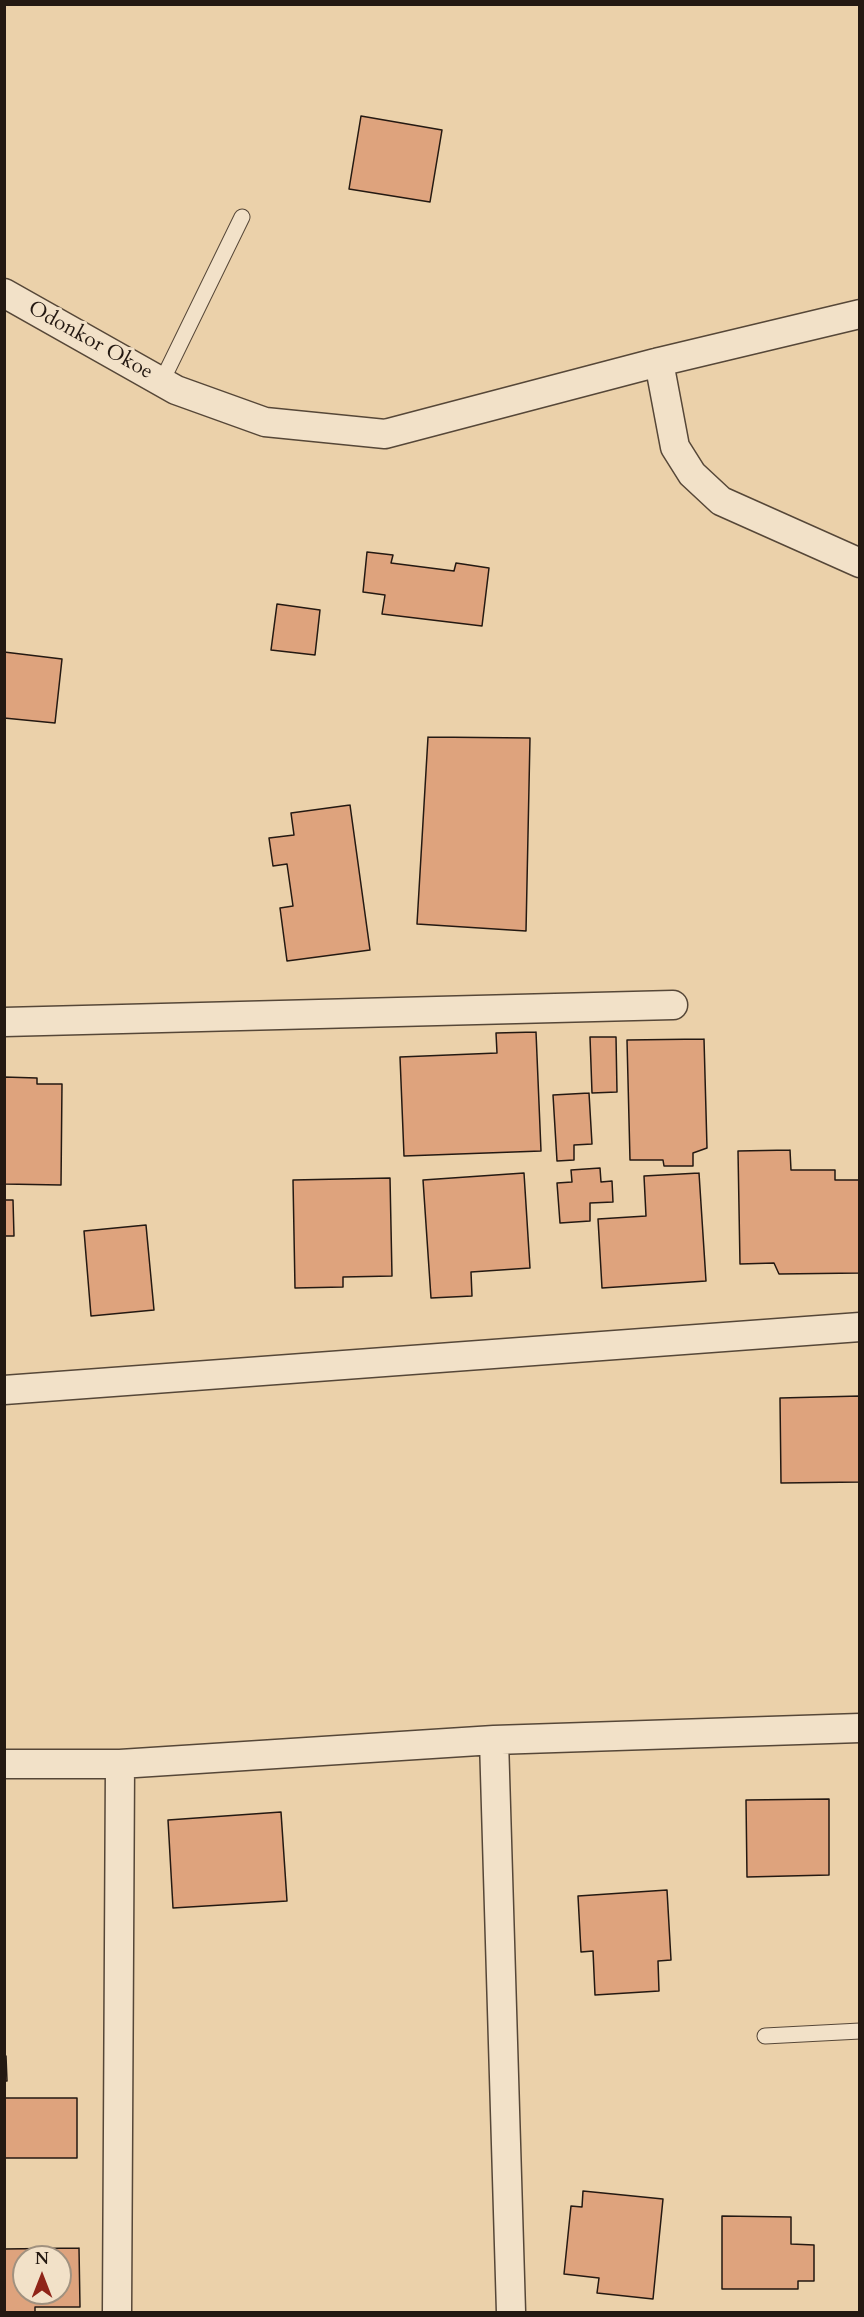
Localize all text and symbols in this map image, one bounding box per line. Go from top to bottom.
street label: Odonkor Okoe [23,296,157,386]
north arrow [12,2245,72,2305]
text: N [35,2248,49,2270]

